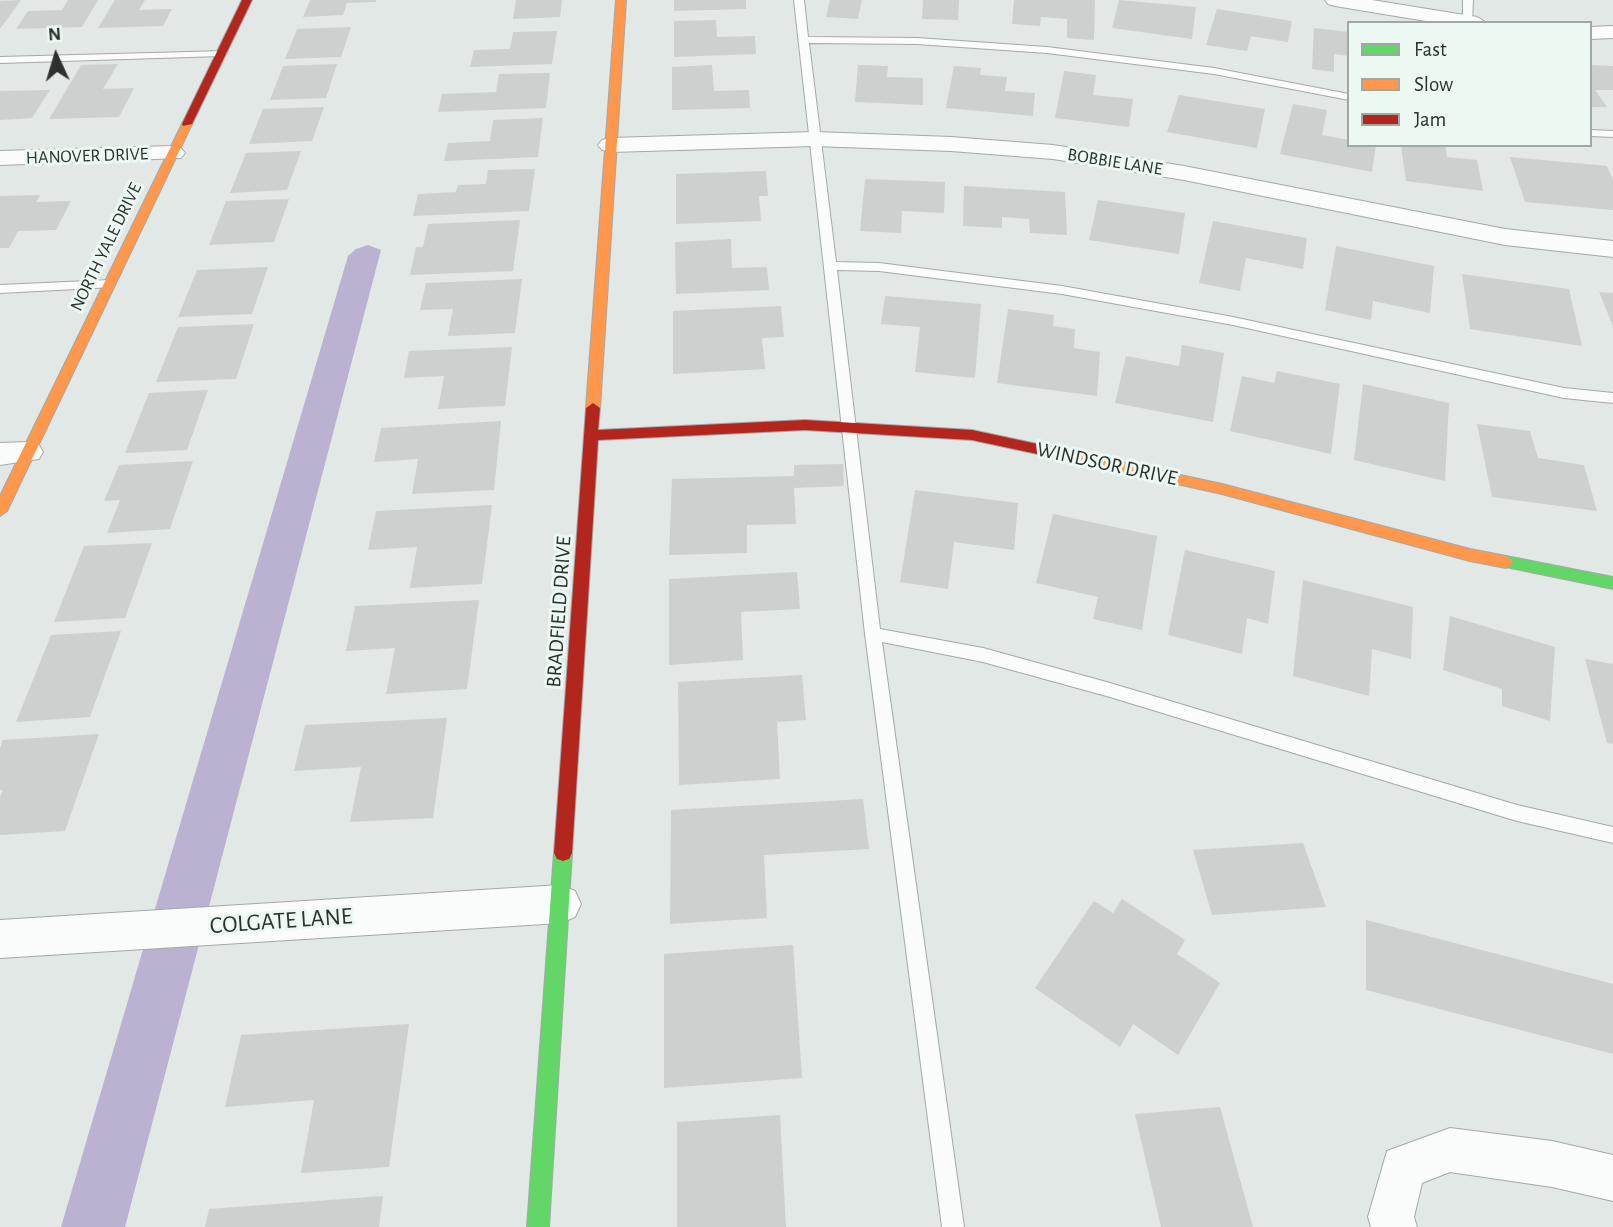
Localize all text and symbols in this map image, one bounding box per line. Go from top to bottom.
north arrow [21,21,91,91]
legend [1347,21,1592,147]
text: N [47,25,62,44]
text: Fast [1414,39,1447,60]
text: Slow [1414,74,1453,95]
text: Jam [1414,109,1446,130]
street label: HANOVER DRIVE [25,143,149,169]
street label: BOBBIE LANE [1066,144,1164,180]
street label: NORTH YALE DRIVE [66,179,146,315]
street label: WINDSOR DRIVE [1034,437,1180,491]
street label: BRADFIELD DRIVE [541,535,577,689]
street label: COLGATE LANE [209,902,353,940]

